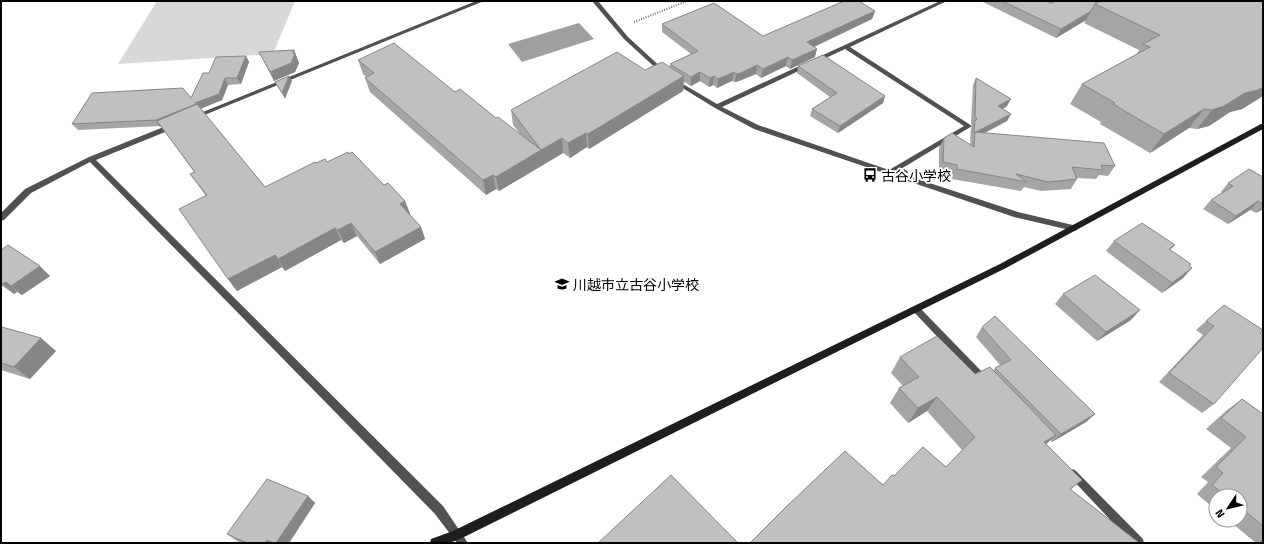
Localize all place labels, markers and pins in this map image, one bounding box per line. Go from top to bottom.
place label: 古谷小学校 [881,165,951,186]
bus stop icon: 古谷小学校 [862,167,878,183]
place label: 川越市立古谷小学校 [573,274,699,295]
school or university icon: 川越市立古谷小学校 [554,276,570,292]

